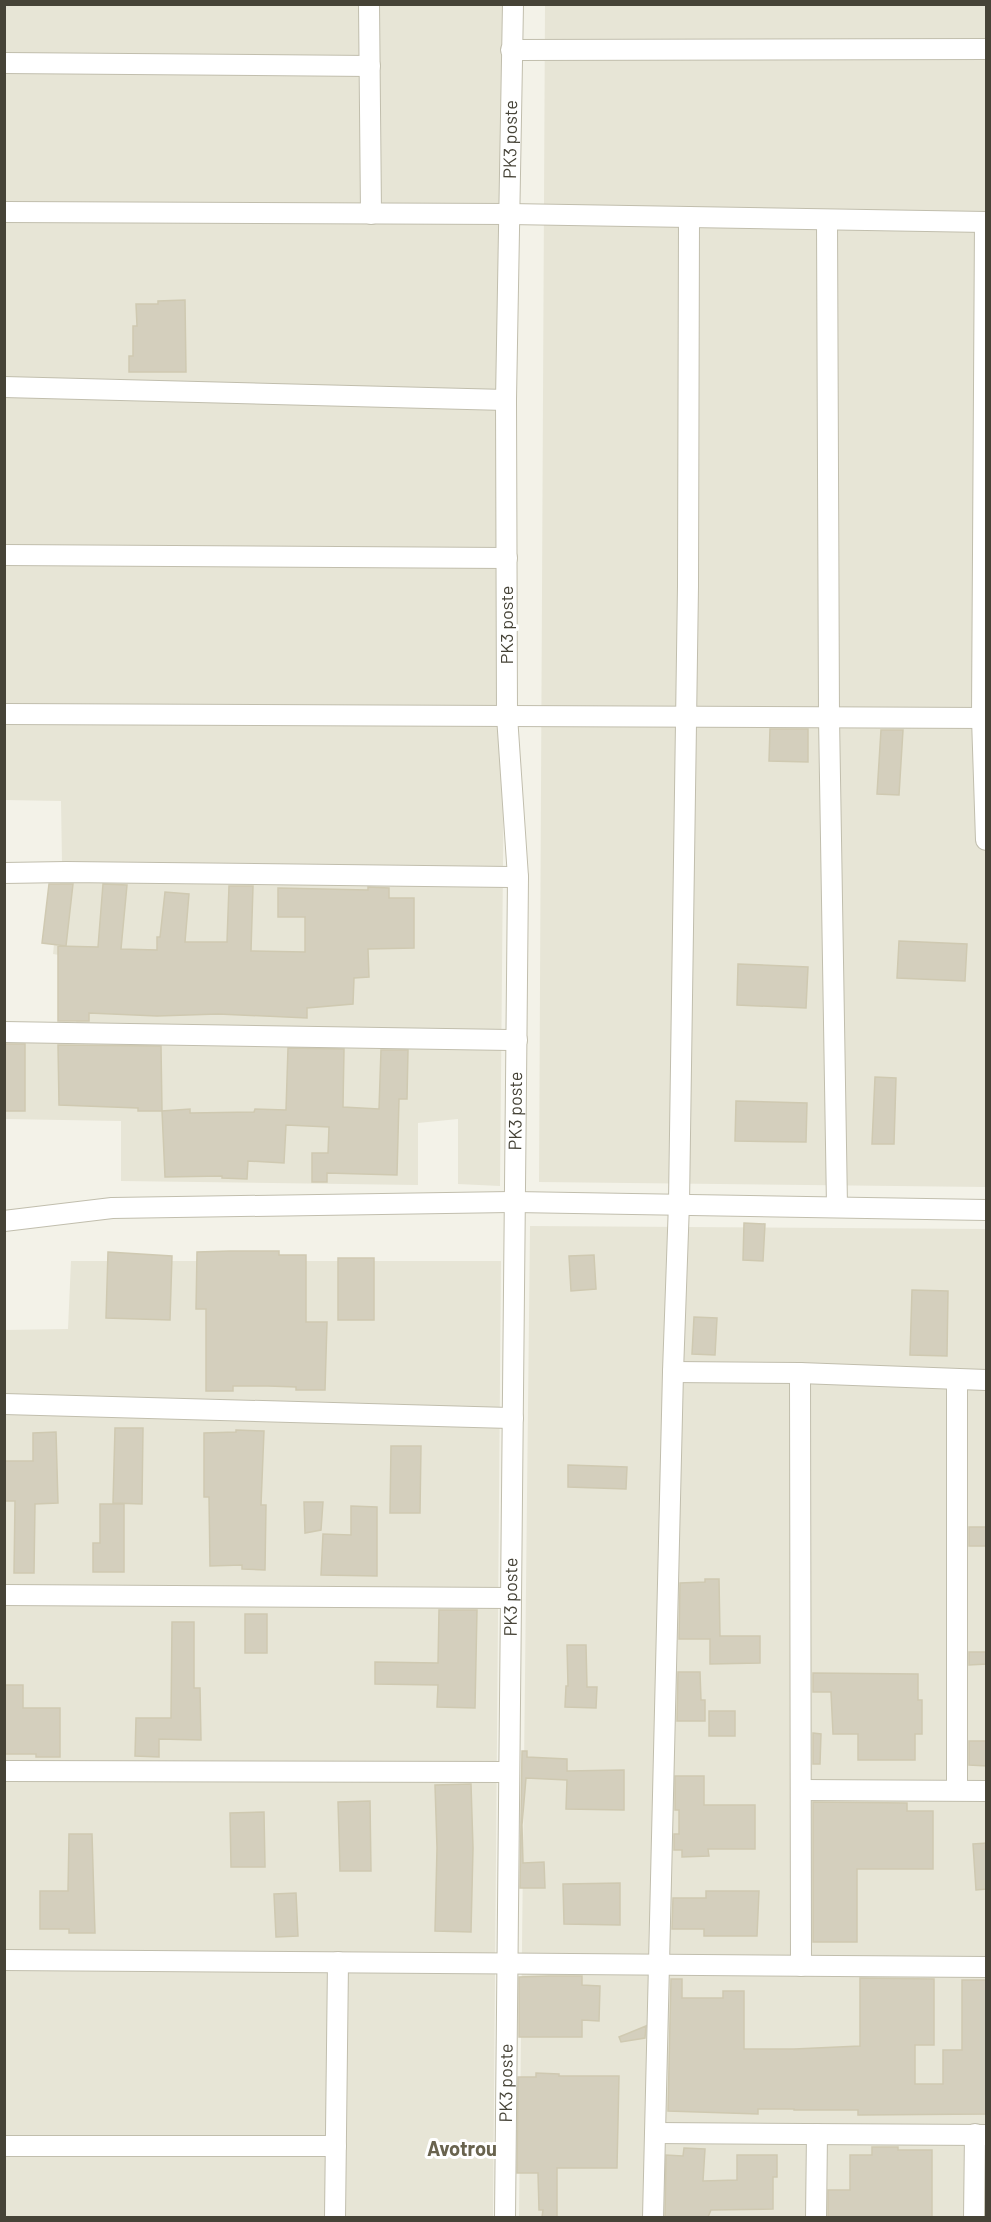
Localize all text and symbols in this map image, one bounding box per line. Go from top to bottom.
street label: PK3 poste [498,100,521,179]
street label: PK3 poste [495,586,517,664]
street label: PK3 poste [503,1072,526,1151]
street label: PK3 poste [499,1558,521,1636]
street label: PK3 poste [494,2044,517,2122]
district label: Avotrou [427,2136,497,2160]

